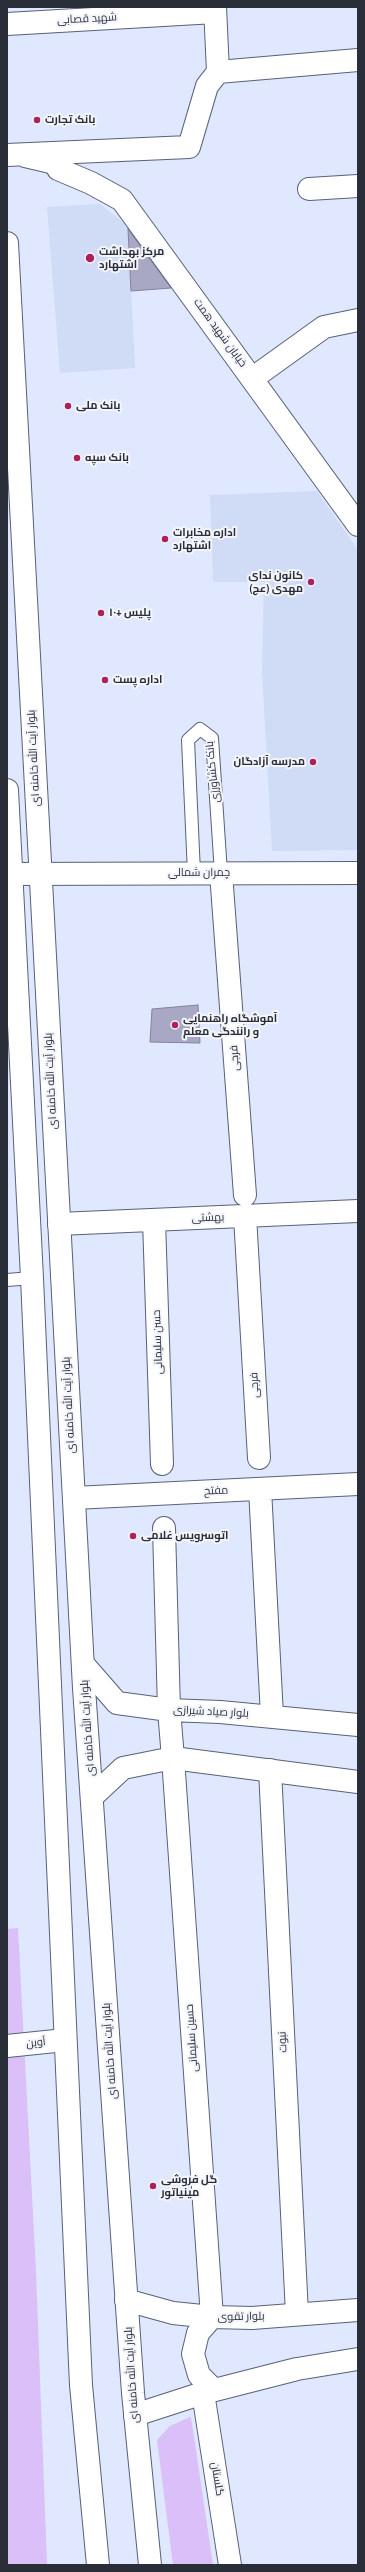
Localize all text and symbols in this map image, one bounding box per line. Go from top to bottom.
street label: شهید قصابی [57,11,117,27]
place label: بانک تجارت [45,113,95,127]
marker: بانک تجارت [32,115,42,125]
place label: مرکز بهداشت اشتهارد [99,245,164,271]
marker: مرکز بهداشت اشتهارد [84,252,96,264]
street label: خیابان شهید همت [191,296,249,370]
place label: بانک ملی [76,399,120,413]
marker: بانک ملی [63,401,73,411]
place label: بانک سپه [85,451,129,465]
marker: بانک سپه [72,453,82,463]
place label: اداره مخابرات اشتهارد [173,526,236,552]
marker: اداره مخابرات اشتهارد [160,534,170,544]
place label: کانون ندای مهدی (عج) [248,569,303,595]
marker: کانون ندای مهدی (عج) [306,577,316,587]
place label: پلیس +۱۰ [109,606,151,620]
marker: پلیس +۱۰ [96,608,106,618]
place label: اداره پست [113,673,162,687]
marker: اداره پست [100,675,110,685]
street label: بلوار آیت الله خامنه ای [25,709,43,807]
street label: بانک کشاورزی [203,741,223,803]
place label: مدرسه آزادگان [234,755,305,769]
marker: مدرسه آزادگان [308,757,318,767]
street label: چمران شمالی [168,866,230,880]
place label: آموشگاه راهنمایی و رانندگی معلم [183,1012,277,1038]
marker: آموشگاه راهنمایی و رانندگی معلم [170,1020,180,1030]
street label: بلوار آیت الله خامنه ای [42,1032,60,1130]
street label: فرجی [228,1045,242,1071]
street label: بهشتی [191,1211,225,1225]
street label: حسن سلیمانی [150,1309,166,1375]
street label: بلوار آیت الله خامنه ای [60,1356,78,1454]
street label: فرجی [248,1372,262,1398]
street label: مفتح [204,1484,228,1498]
place label: اتوسرویس غلامی [141,1529,228,1543]
marker: اتوسرویس غلامی [128,1531,138,1541]
street label: بلوار آیت الله خامنه ای [78,1679,98,1777]
street label: بلوار صیاد شیرازی [173,1703,249,1721]
street label: بلوار آیت الله خامنه ای [100,2002,120,2100]
street label: حسین سلیمانی [183,2004,201,2072]
street label: نبوت [276,2031,290,2053]
street label: آوین [26,2035,46,2051]
place label: گل فروشی مینیاتور [161,2173,217,2199]
marker: گل فروشی مینیاتور [148,2181,158,2191]
street label: بلوار تقوی [217,2310,265,2324]
street label: بلوار آیت الله خامنه ای [122,2326,142,2424]
street label: گلستان [208,2461,226,2497]

